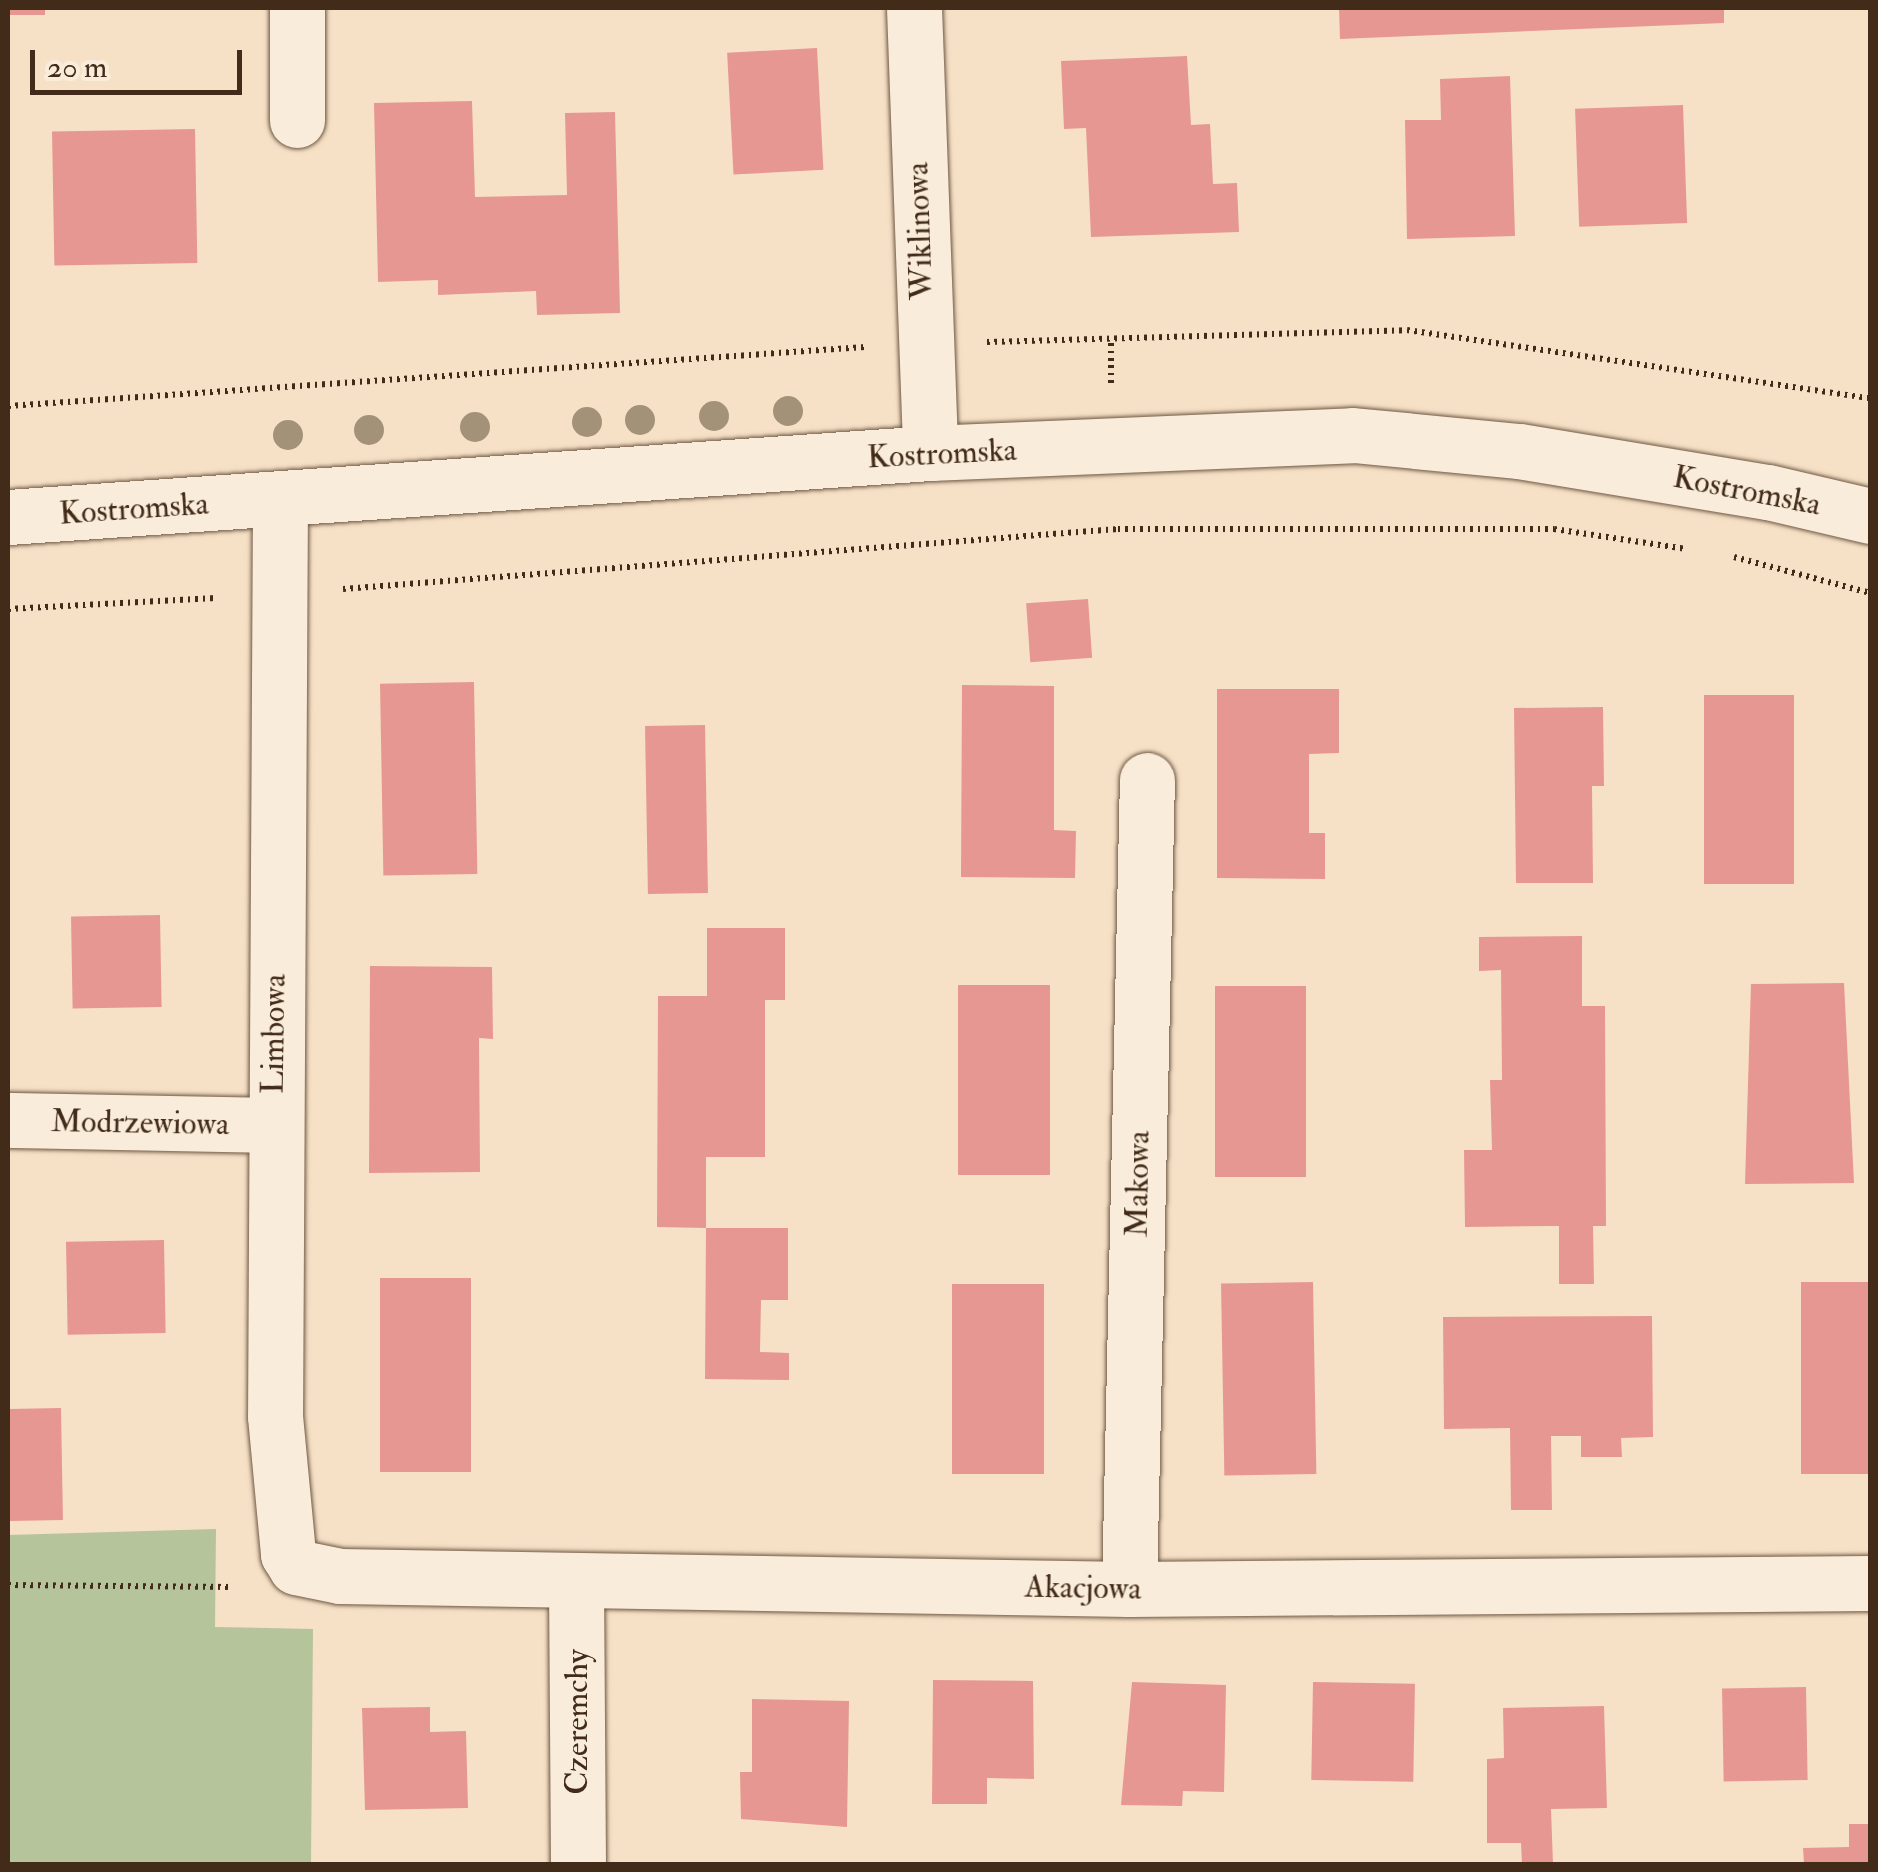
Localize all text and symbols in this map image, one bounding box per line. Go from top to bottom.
scale bar [35,30,248,92]
text: 20 m [47,49,107,86]
street label: Wiklinowa [898,162,942,300]
street label: Kostromska [866,431,1018,477]
street label: Kostromska [1670,458,1824,524]
street label: Kostromska [58,485,210,533]
street label: Limbowa [254,974,294,1094]
street label: Modrzewiowa [50,1102,230,1144]
street label: Makowa [1118,1130,1158,1238]
street label: Akacjowa [1024,1568,1142,1608]
street label: Czeremchy [558,1649,596,1795]

